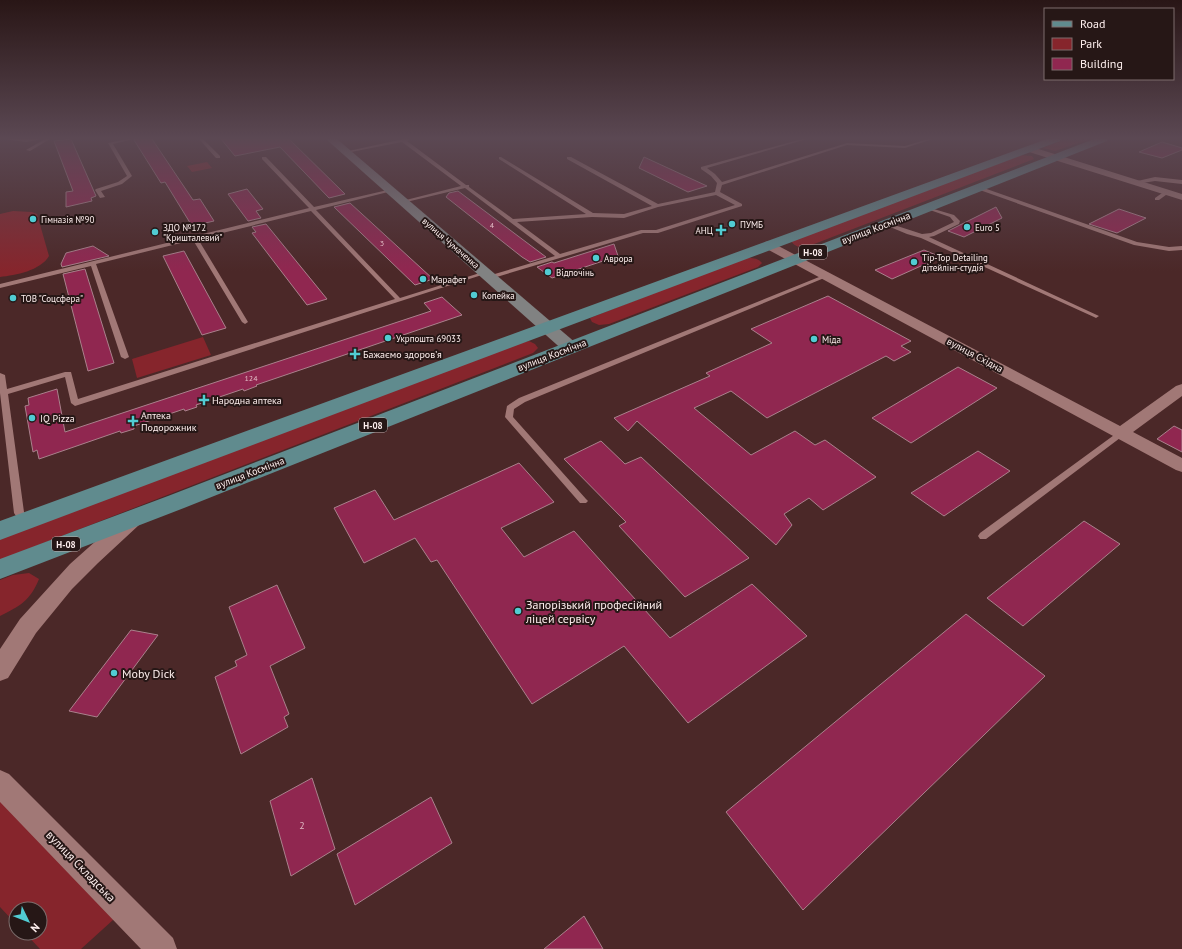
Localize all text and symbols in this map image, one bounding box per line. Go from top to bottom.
legend [1044,8,1174,80]
text: Road [1080,16,1105,31]
text: Park [1080,36,1102,51]
text: Building [1080,56,1123,71]
street label: вулиця Космічна [840,209,912,247]
marker: Гімназія №90 [28,214,38,224]
place label: Гімназія №90 [41,214,94,225]
street label: вулиця Чумаченка [420,215,482,271]
marker: ПУМБ [727,219,737,229]
place label: ПУМБ [740,219,763,230]
house number: 4 [490,220,495,230]
place label: ЗДО №172 "Кришталевий" [163,222,222,243]
marker: Euro 5 [962,222,972,232]
place label: Euro 5 [975,222,1000,233]
place label: АНЦ [696,225,713,236]
marker: АНЦ [716,225,726,235]
marker: ЗДО №172 "Кришталевий" [150,227,160,237]
house number: 3 [380,238,384,248]
road number: Н-08 [799,245,827,259]
place label: Tip-Top Detailing дітейлiнг-студiя [922,252,988,273]
marker: Аврора [591,253,601,263]
place label: Аврора [604,253,633,264]
marker: Tip-Top Detailing дітейлiнг-студiя [909,257,919,267]
marker: Відпочінь [543,267,553,277]
place label: Відпочінь [556,267,594,278]
marker: Марафет [418,274,428,284]
place label: Марафет [431,274,467,285]
marker: Копейка [469,290,479,300]
place label: Копейка [482,290,515,301]
marker: ТОВ "Соцсфера" [8,293,18,303]
place label: ТОВ "Соцсфера" [21,293,83,304]
marker: Укрпошта 69033 [383,333,393,343]
place label: Укрпошта 69033 [396,333,461,344]
marker: Міда [809,334,819,344]
place label: Міда [822,334,841,345]
street label: вулиця Східна [945,335,1005,375]
street label: вулиця Космічна [516,336,588,374]
place label: Бажаємо здоровʼя [363,348,442,361]
marker: Бажаємо здоровʼя [350,349,360,359]
house number: 124 [244,373,258,383]
place label: Народна аптека [212,394,282,407]
marker: Народна аптека [199,395,209,405]
place label: Аптека Подорожник [141,409,197,434]
place label: IQ Pizza [40,412,75,425]
marker: IQ Pizza [27,413,37,423]
marker: Аптека Подорожник [128,416,138,426]
road number: Н-08 [359,418,387,432]
street label: вулиця Космічна [214,454,286,492]
road number: Н-08 [52,537,80,551]
place label: Запорізький професійний ліцей сервісу [525,597,662,626]
marker: Запорізький професійний ліцей сервісу [513,606,523,616]
place label: Moby Dick [122,666,175,681]
marker: Moby Dick [109,668,119,678]
house number: 2 [299,819,305,832]
street label: вулиця Складська [43,827,119,905]
north arrow [8,901,48,941]
text: N [28,920,43,935]

